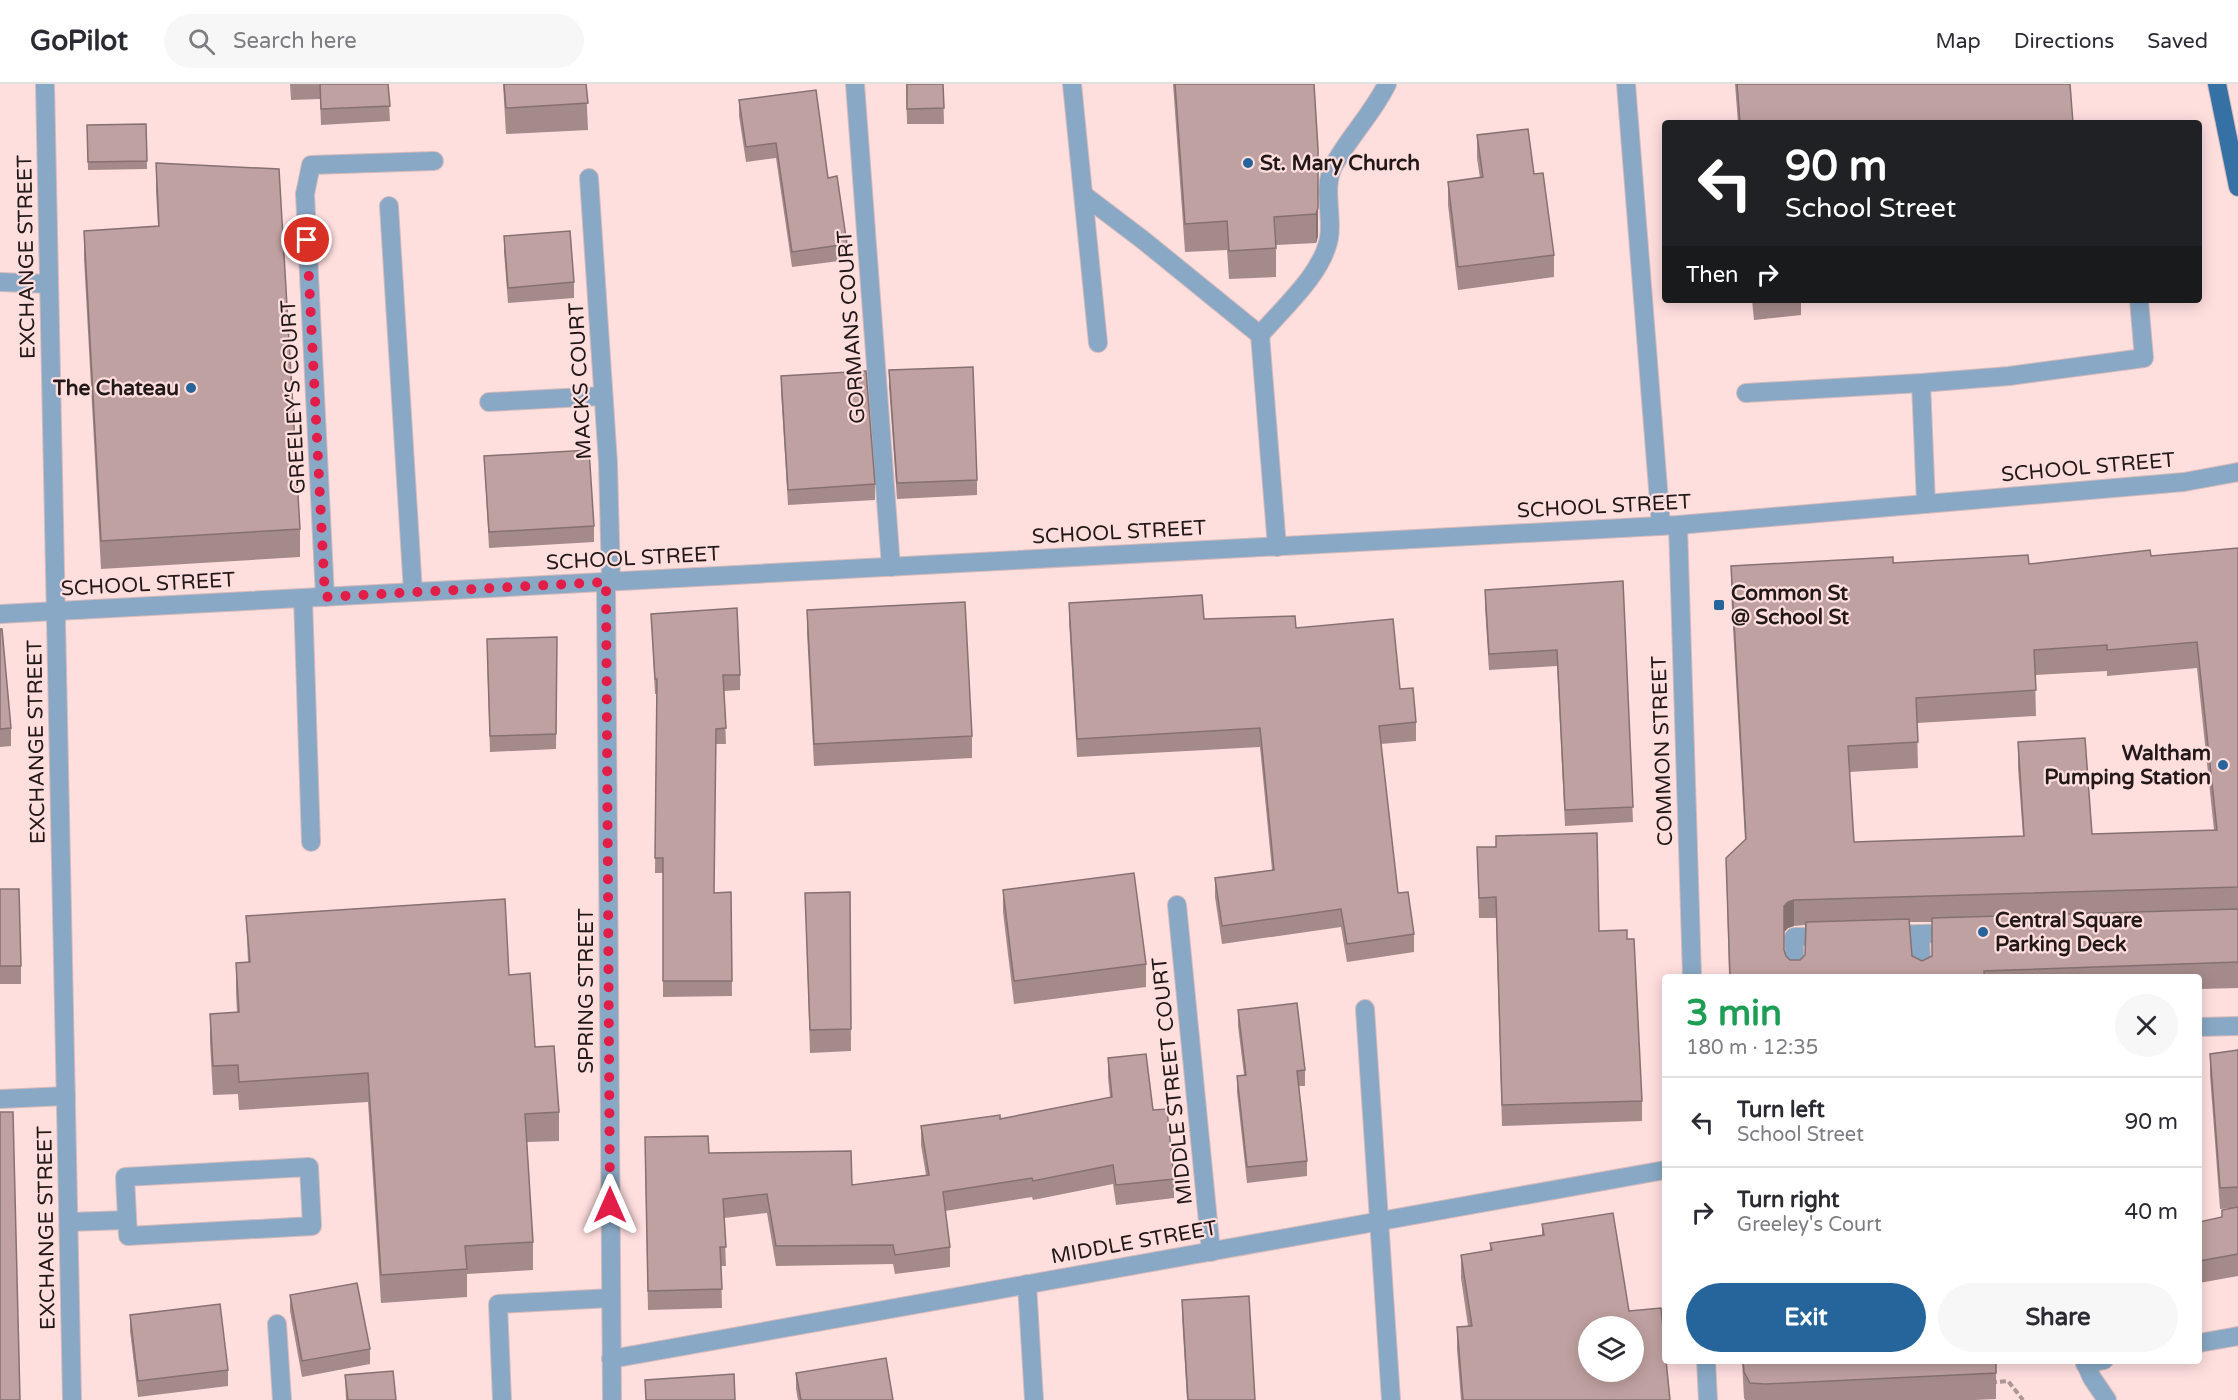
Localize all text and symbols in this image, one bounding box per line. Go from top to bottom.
search box [164,14,584,68]
text: GoPilot [30,24,128,58]
icon: search [185,25,218,58]
text: Search here [233,28,357,54]
text: Map [1935,29,1981,54]
text: Directions [2014,29,2114,54]
text: Saved [2147,29,2208,54]
text: 90 m [1785,141,1887,192]
icon: left [1686,144,1764,222]
place label: St. Mary Church [1260,151,1420,176]
street label: EXCHANGE STREET [12,155,41,359]
marker: St. Mary Church [1241,156,1255,170]
text: School Street [1785,192,1956,225]
pin [281,214,332,265]
icon: arrive [290,223,323,256]
street label: GORMANS COURT [832,229,871,425]
icon: right [1751,258,1784,291]
text: Then [1686,262,1739,288]
street label: GREELEY'S COURT [276,299,311,495]
street label: MACKS COURT [564,301,597,460]
place label: The Chateau [52,376,179,401]
marker: The Chateau [184,381,198,395]
street label: SCHOOL STREET [2000,447,2176,488]
street label: SCHOOL STREET [1516,489,1692,524]
street label: SCHOOL STREET [1031,515,1207,550]
street label: SCHOOL STREET [545,541,721,576]
street label: SCHOOL STREET [60,567,236,602]
place label: Common St @ School St [1731,581,1849,630]
marker: Common St @ School St [1712,598,1726,612]
street label: EXCHANGE STREET [22,640,51,844]
street label: COMMON STREET [1647,655,1678,847]
place label: Waltham Pumping Station [2044,741,2211,790]
marker: Waltham Pumping Station [2216,758,2230,772]
street label: SPRING STREET [574,908,599,1074]
place label: Central Square Parking Deck [1995,908,2143,957]
marker: Central Square Parking Deck [1976,925,1990,939]
street label: MIDDLE STREET COURT [1147,956,1198,1206]
text: 3 min [1686,992,1782,1035]
button: close [2115,994,2178,1057]
text: 180 m · 12:35 [1686,1036,1818,1060]
text: Turn left [1737,1097,1825,1123]
icon: left [1686,1106,1719,1139]
text: 90 m [2124,1109,2178,1135]
text: School Street [1737,1123,1864,1147]
street label: EXCHANGE STREET [32,1126,61,1330]
position arrow [578,1173,642,1237]
text: Turn right [1737,1187,1839,1213]
icon: right [1686,1196,1719,1229]
text: 40 m [2124,1199,2178,1225]
text: Greeley's Court [1737,1213,1882,1237]
street label: MIDDLE STREET [1049,1216,1219,1269]
button: Exit [1686,1283,1926,1352]
button: Share [1938,1283,2178,1352]
map controls [1578,1316,1644,1382]
button: layers [1578,1316,1644,1382]

